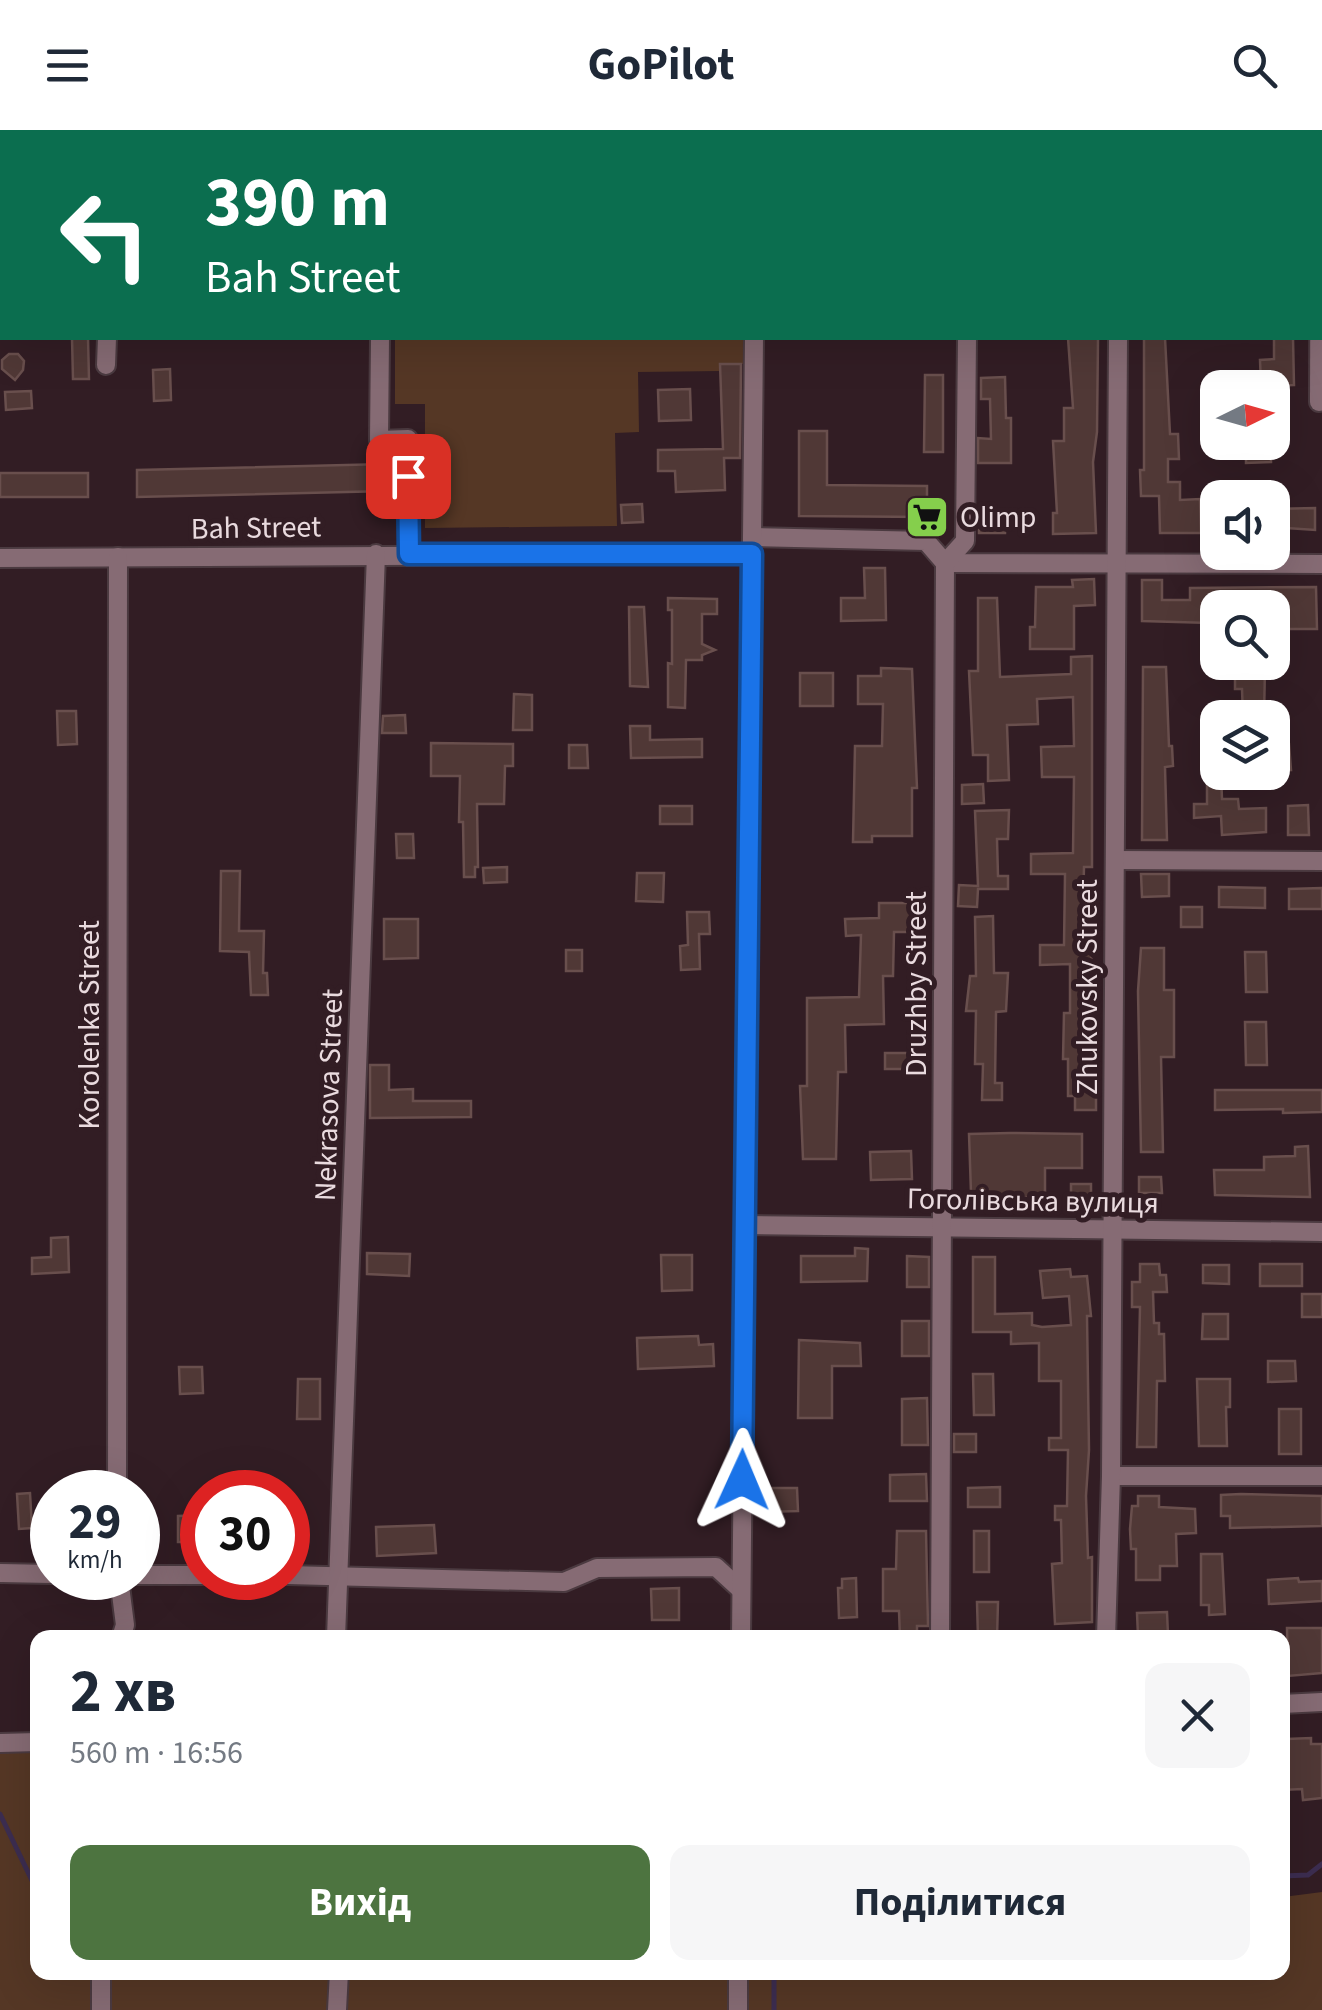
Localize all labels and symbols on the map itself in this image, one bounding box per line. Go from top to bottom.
north arrow [1200,370,1290,460]
pin [366,434,451,519]
supermarket icon: Olimp [904,494,950,540]
place label: Olimp [960,496,1036,539]
street label: Bah Street [191,505,321,551]
street label: Zhukovsky Street [1066,879,1109,1095]
street label: Druzhby Street [895,891,938,1077]
street label: Korolenka Street [68,920,111,1130]
street label: Nekrasova Street [304,988,354,1202]
street label: Гоголівська вулиця [907,1177,1159,1225]
position arrow [690,1428,794,1532]
speed limit sign: 30 [180,1470,310,1600]

